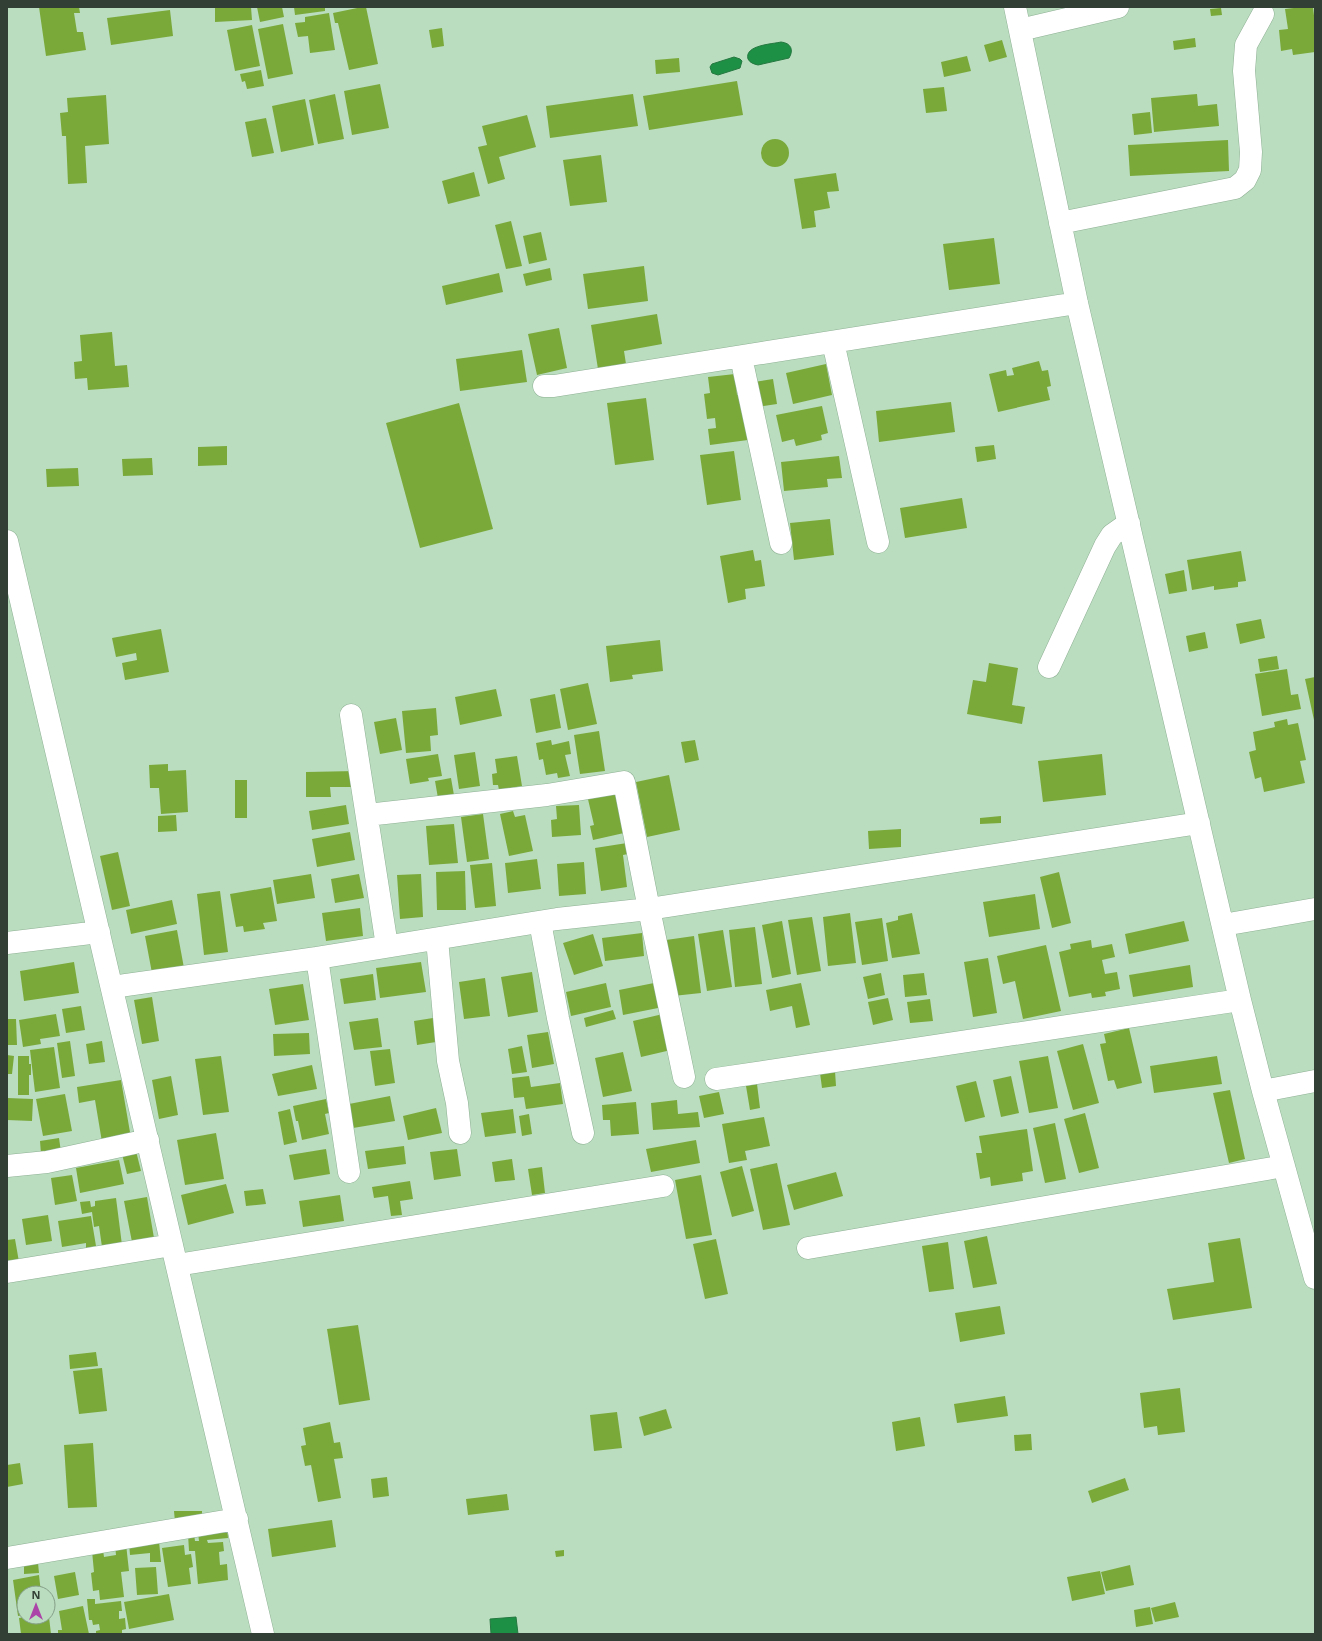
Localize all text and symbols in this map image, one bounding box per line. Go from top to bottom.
north arrow [16,1585,56,1625]
text: N [32,1587,40,1602]

